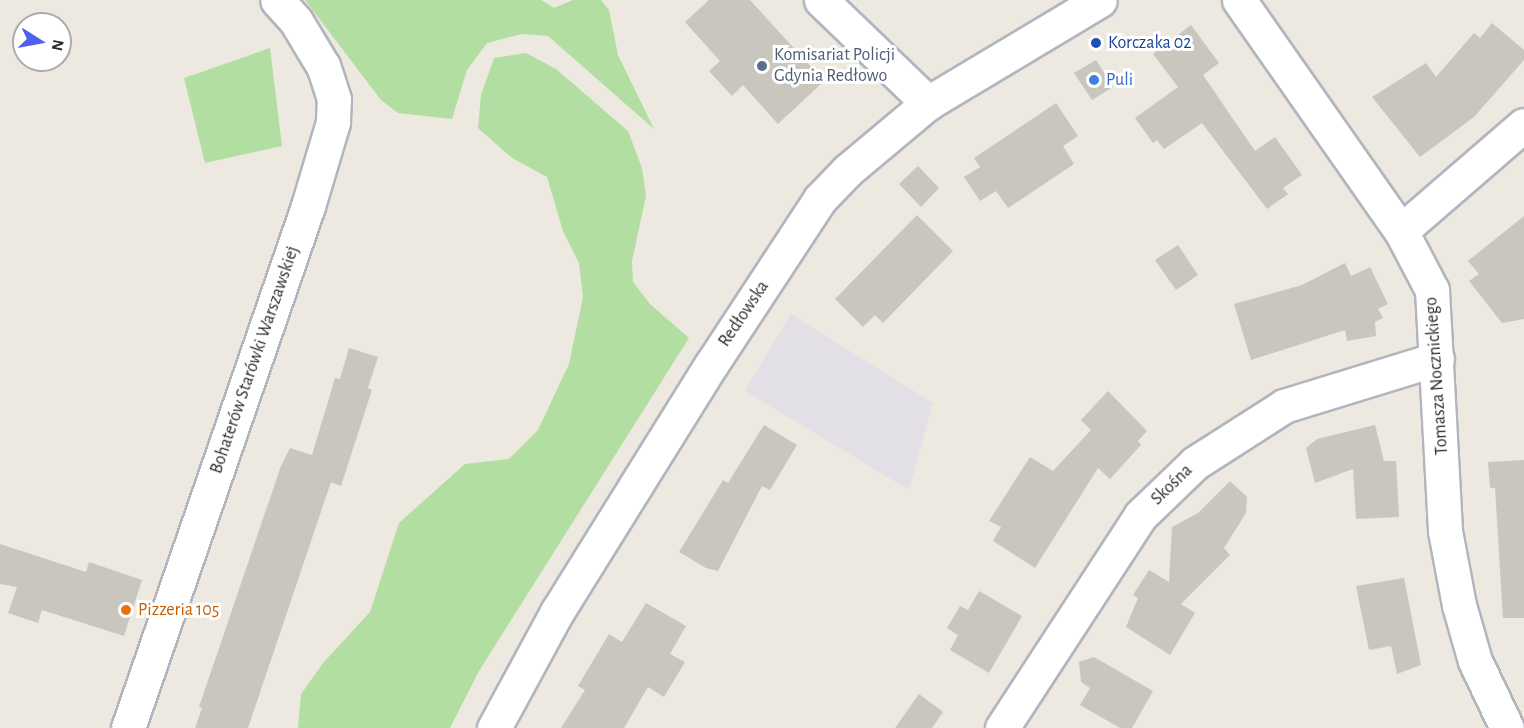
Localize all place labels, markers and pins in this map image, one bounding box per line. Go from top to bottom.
place label: Korczaka 02 [1108,32,1191,54]
marker: Korczaka 02 [1089,36,1103,50]
place label: Komisariat Policji Gdynia Redłowo [774,45,895,88]
marker: Komisariat Policji Gdynia Redłowo [755,59,769,73]
place label: Puli [1106,69,1133,91]
marker: Puli [1087,73,1101,87]
place label: Pizzeria 105 [138,599,219,621]
marker: Pizzeria 105 [119,603,133,617]

